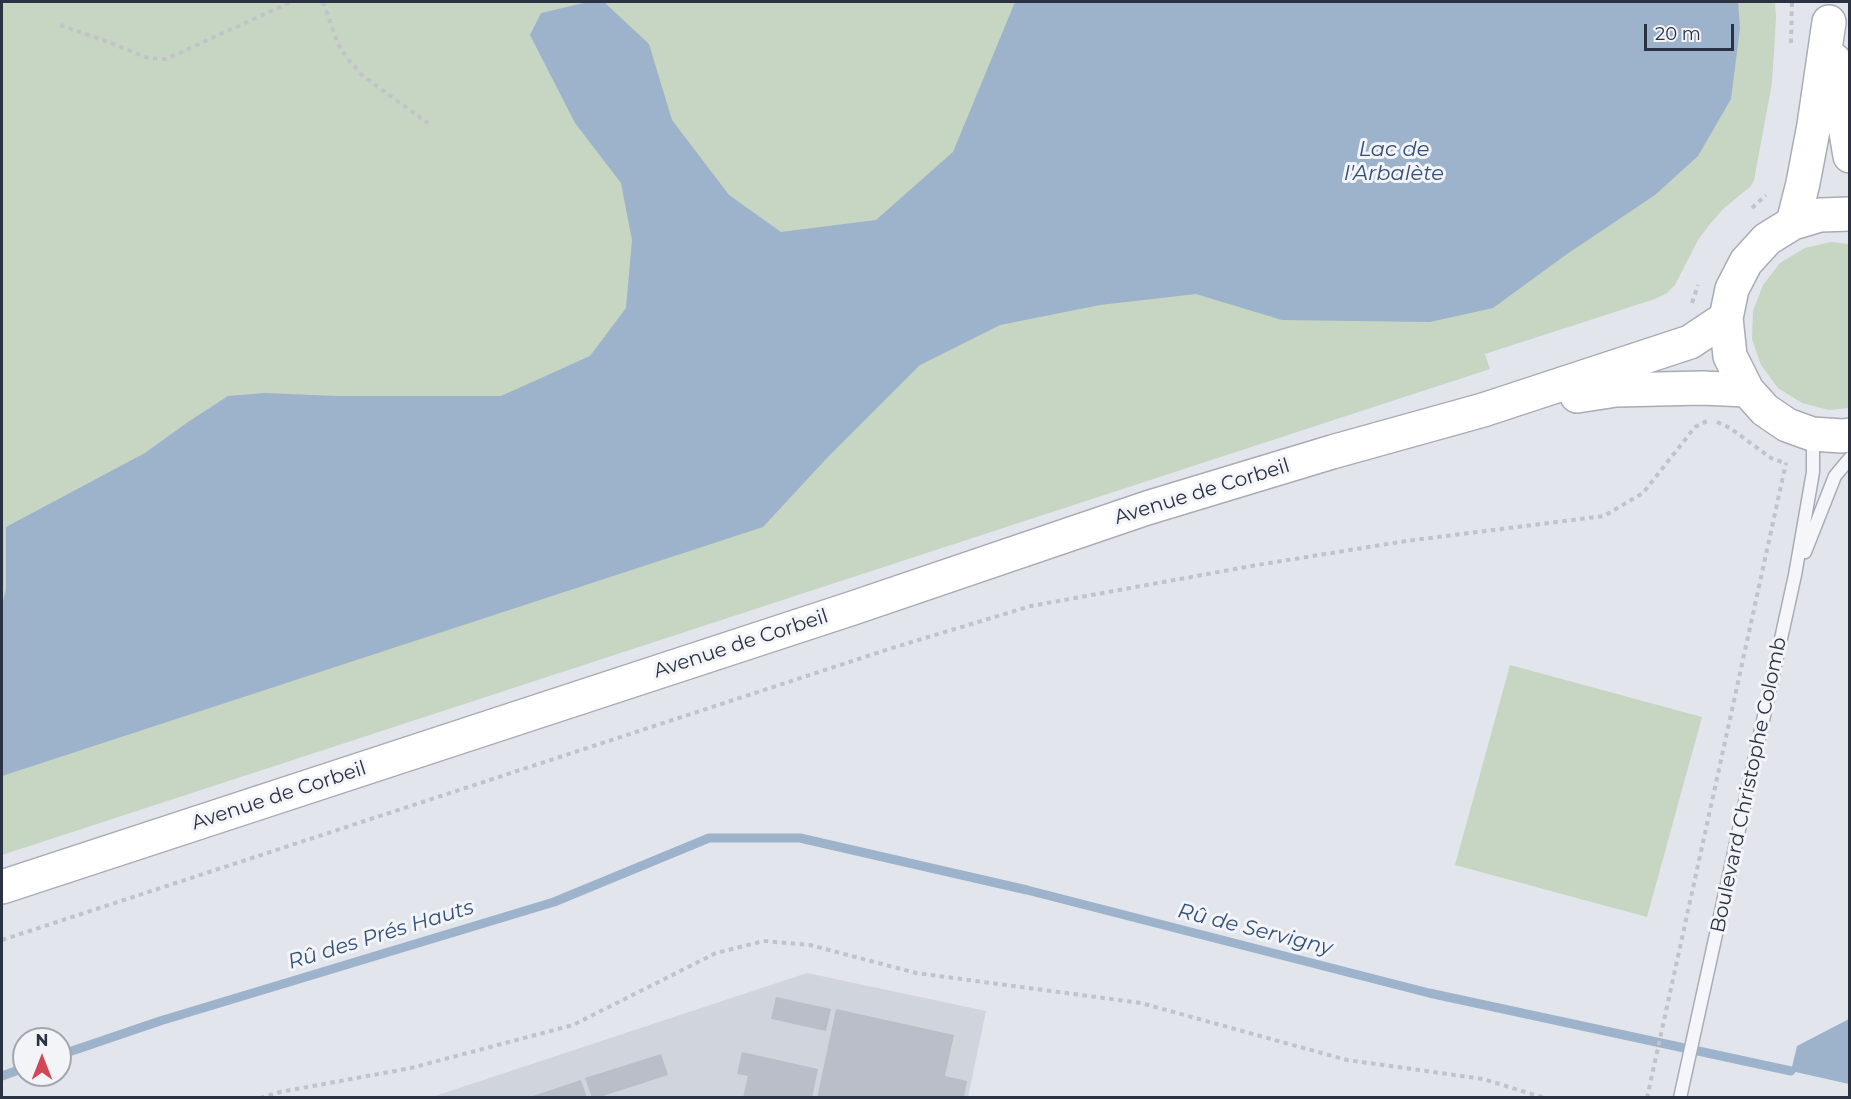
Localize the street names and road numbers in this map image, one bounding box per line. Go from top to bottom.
street label: Avenue de Corbeil [1111,454,1293,530]
street label: Avenue de Corbeil [651,604,831,684]
street label: Boulevard Christophe Colomb [1706,635,1792,935]
street label: Avenue de Corbeil [189,756,369,836]

